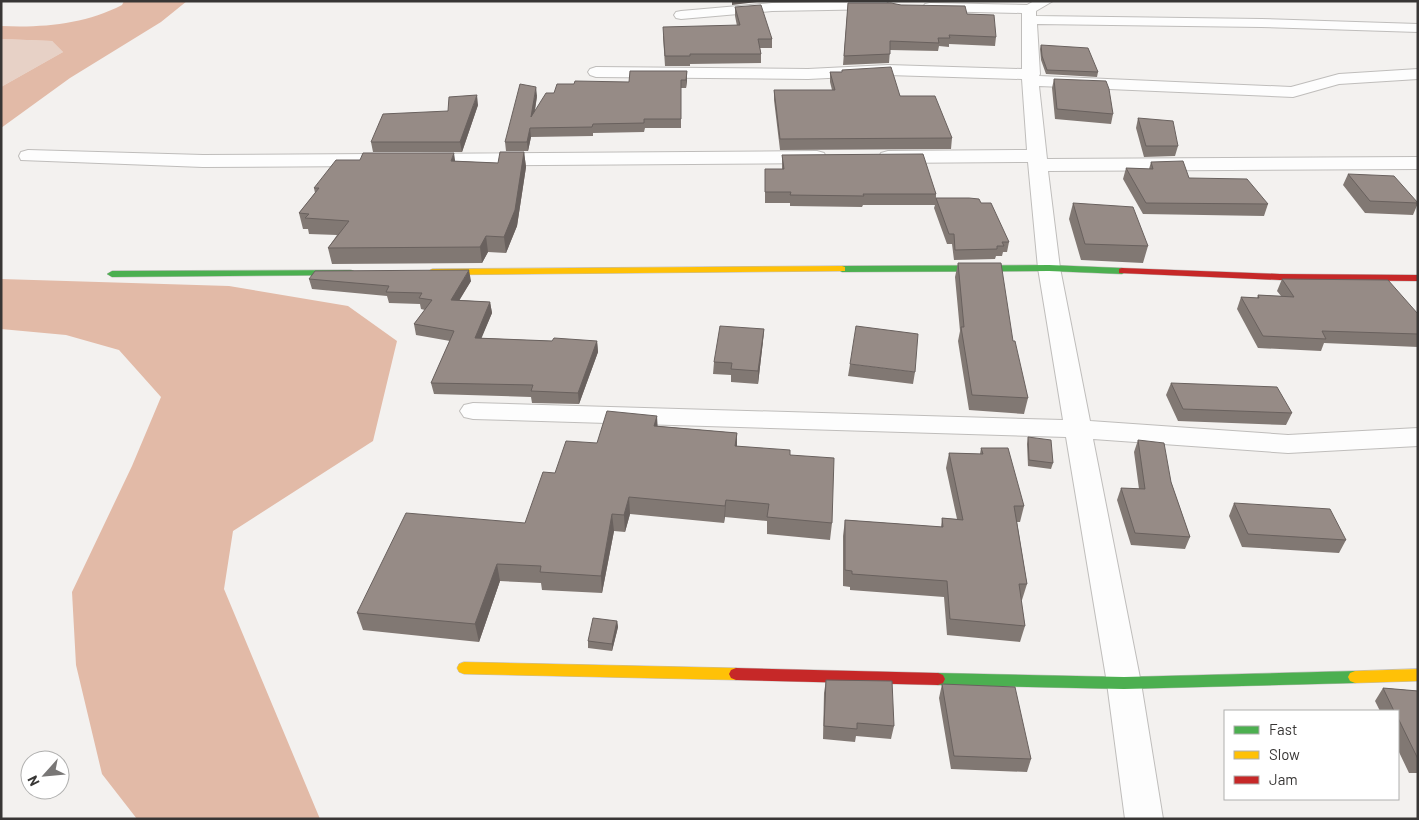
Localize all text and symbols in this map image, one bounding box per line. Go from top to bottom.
legend [1224,710,1399,800]
text: Fast [1269,720,1297,738]
text: Slow [1269,745,1300,763]
north arrow [20,750,70,800]
text: Jam [1269,770,1298,788]
text: N [23,773,43,789]

